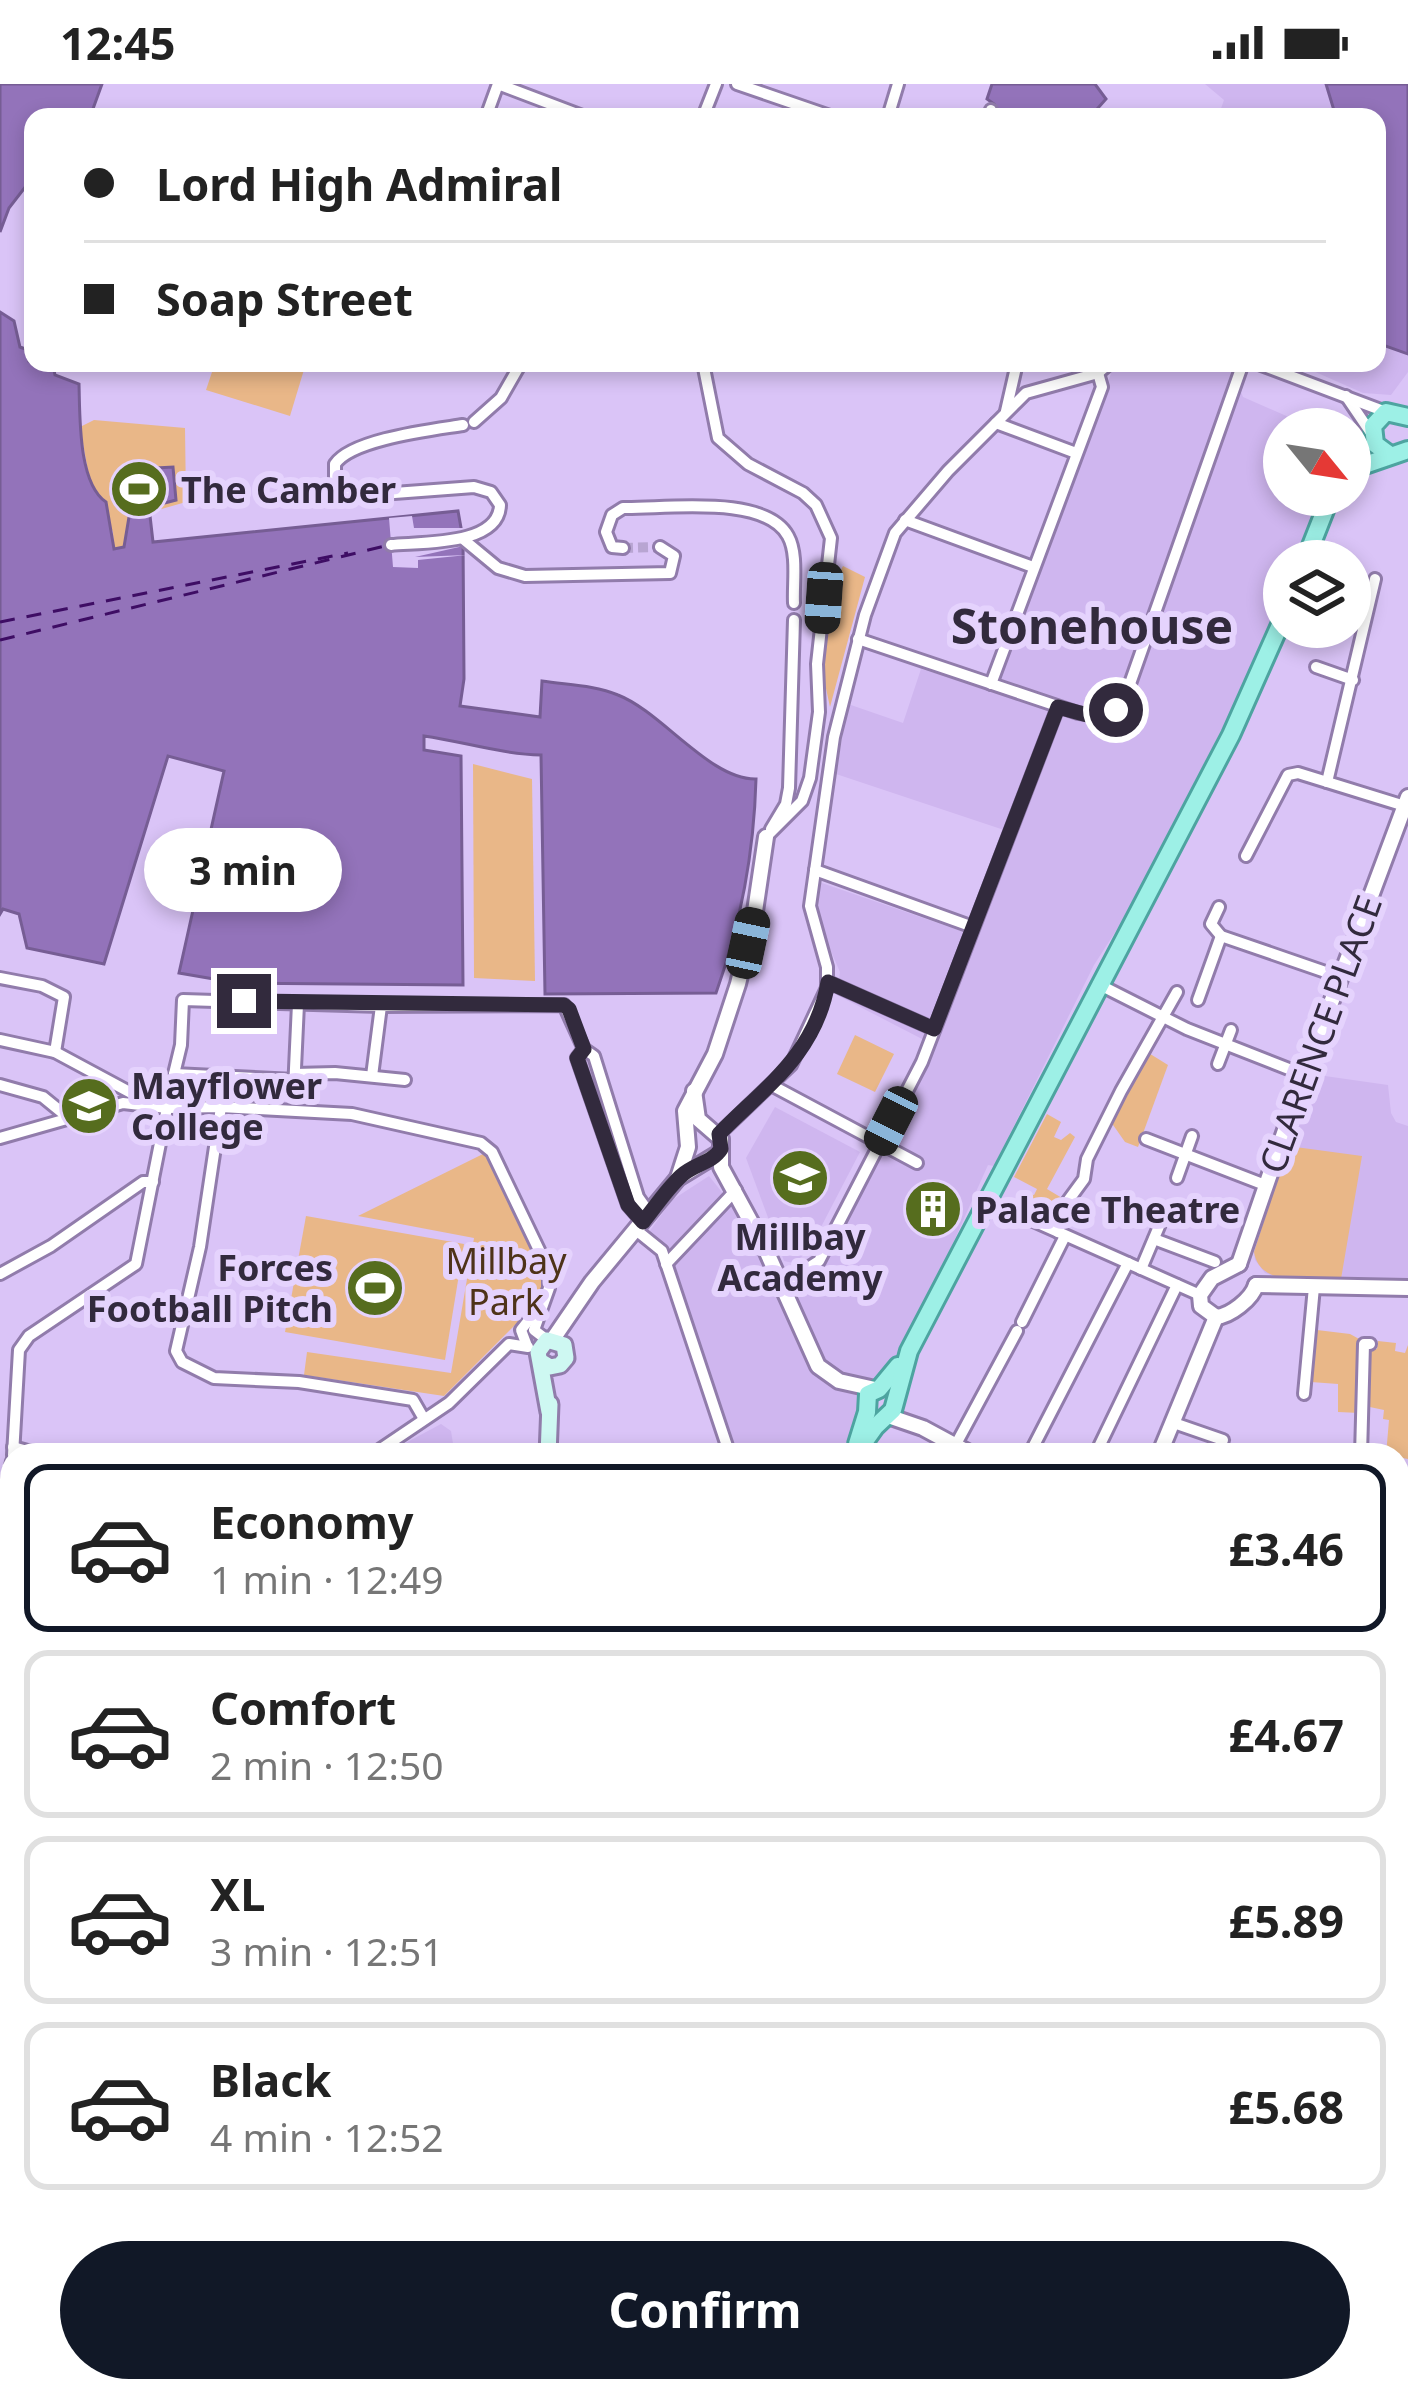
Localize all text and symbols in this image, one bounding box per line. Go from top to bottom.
text: 12:45 [60,12,176,73]
text: Lord High Admiral [156,153,562,214]
text: Soap Street [156,268,413,329]
north arrow [1263,408,1371,516]
map controls [1263,408,1371,648]
sports icon: The Camber [108,458,170,520]
place label: The Camber [181,465,396,514]
button: layers [1263,540,1371,648]
car [804,561,844,635]
district label: Stonehouse [951,593,1233,658]
route start [1089,683,1143,737]
callout: 3 min [145,827,343,911]
text: 3 min [189,843,297,896]
street label: CLARENCE PLACE [1247,888,1393,1180]
car [723,904,773,982]
route end [217,974,271,1028]
place label: Mayflower College [131,1061,322,1151]
school or university icon: Mayflower College [58,1075,120,1137]
car [859,1081,923,1161]
school or university icon: Millbay Academy [769,1147,831,1209]
building icon: Palace Theatre [902,1178,964,1240]
place label: Palace Theatre [975,1185,1240,1234]
place label: Millbay Academy [718,1212,883,1302]
park label: Millbay Park [445,1236,567,1326]
place label: Forces Football Pitch [87,1243,333,1333]
sports icon: Forces Football Pitch [344,1257,406,1319]
text: Economy [210,1491,414,1552]
icon: car [66,1494,174,1602]
text: £3.46 [1228,1518,1344,1579]
text: 1 min · 12:49 [210,1552,444,1605]
text: Comfort [210,1677,396,1738]
icon: car [66,1680,174,1788]
text: £4.67 [1228,1704,1344,1765]
text: 2 min · 12:50 [210,1738,444,1791]
text: XL [210,1863,265,1924]
icon: car [66,1866,174,1974]
text: £5.89 [1228,1890,1344,1951]
text: 3 min · 12:51 [210,1924,444,1977]
text: Black [210,2049,331,2110]
icon: car [66,2052,174,2160]
text: £5.68 [1228,2076,1344,2137]
text: 4 min · 12:52 [210,2110,444,2163]
button: Confirm [60,2241,1350,2379]

